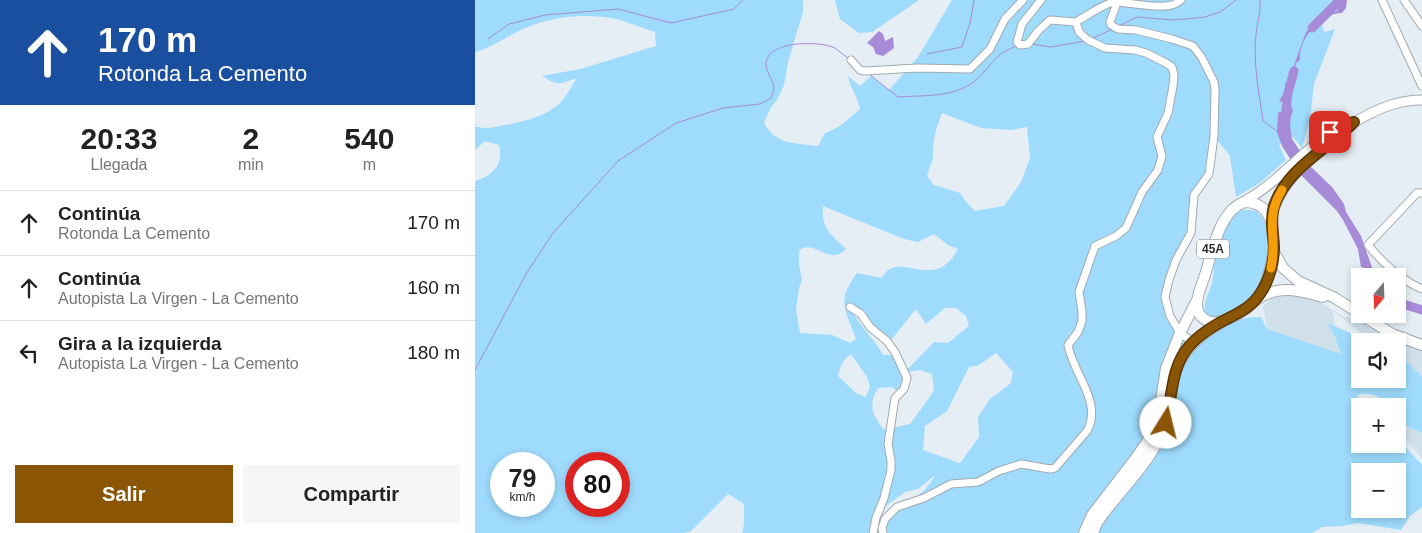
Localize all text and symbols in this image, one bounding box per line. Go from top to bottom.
icon: ahead [15,20,80,85]
text: 170 m [98,20,197,59]
text: Rotonda La Cemento [98,61,307,86]
pin [1309,111,1351,153]
icon: arrive [1316,118,1344,146]
text: 20:33 [81,122,157,155]
text: 2 [242,122,259,155]
text: 540 [344,122,394,155]
text: Llegada [90,156,147,173]
text: min [238,156,264,173]
text: m [363,156,376,173]
text: Continúa [58,203,140,224]
icon: ahead [15,209,43,237]
text: 170 m [407,212,460,233]
text: Rotonda La Cemento [58,225,210,242]
road number: 45A [1197,240,1229,258]
text: Continúa [58,268,140,289]
north arrow [1351,268,1406,322]
map controls [1351,268,1406,518]
icon: ahead [15,274,43,302]
text: 160 m [407,277,460,298]
text: Autopista La Virgen - La Cemento [58,290,299,307]
text: Gira a la izquierda [58,333,222,354]
button: sound [1351,333,1406,388]
icon: left [15,339,43,367]
text: 180 m [407,342,460,363]
text: Autopista La Virgen - La Cemento [58,355,299,372]
position arrow [1139,396,1191,448]
button: + [1351,398,1406,453]
speed limit sign: 80 [565,452,630,517]
button: − [1351,463,1406,518]
text: 79 [509,464,536,492]
button: Salir [15,465,233,523]
button: Compartir [243,465,460,523]
text: km/h [509,490,536,504]

